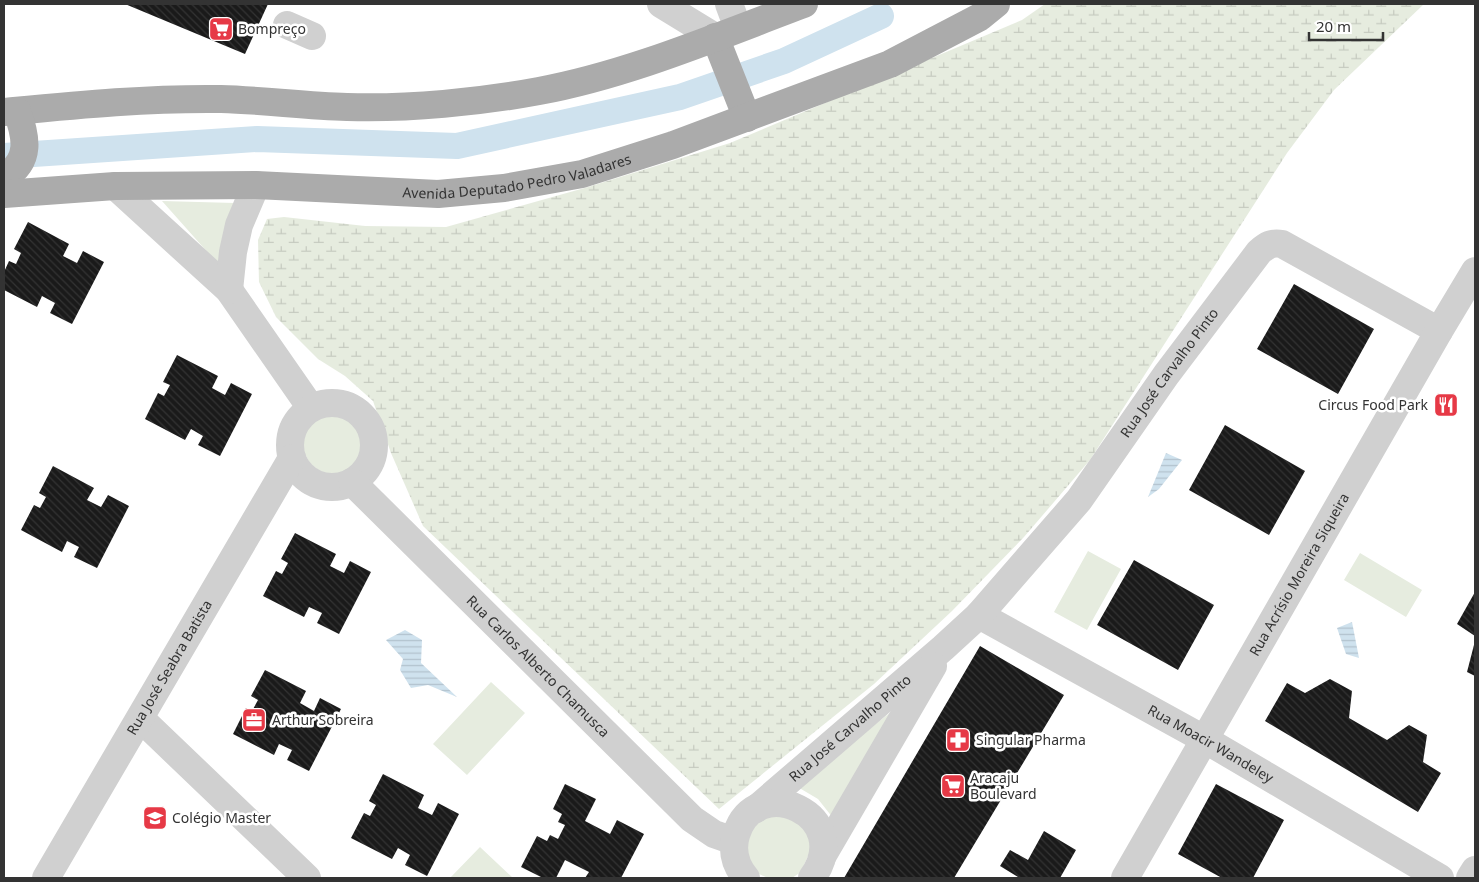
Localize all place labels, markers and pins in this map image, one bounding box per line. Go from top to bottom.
supermarket icon: Bompreço [208,16,234,42]
place label: Bompreço [238,19,306,38]
restaurant icon: Circus Food Park [1433,392,1459,418]
place label: Circus Food Park [1318,395,1429,414]
office icon: Arthur Sobreira [241,707,267,733]
place label: Arthur Sobreira [272,710,374,729]
pharmacy icon: Singular Pharma [945,727,971,753]
place label: Singular Pharma [976,730,1086,749]
place label: Aracaju Boulevard [970,768,1037,803]
supermarket icon: Aracaju Boulevard [940,773,966,799]
school or university icon: Colégio Master [142,805,168,831]
place label: Colégio Master [172,808,271,827]

